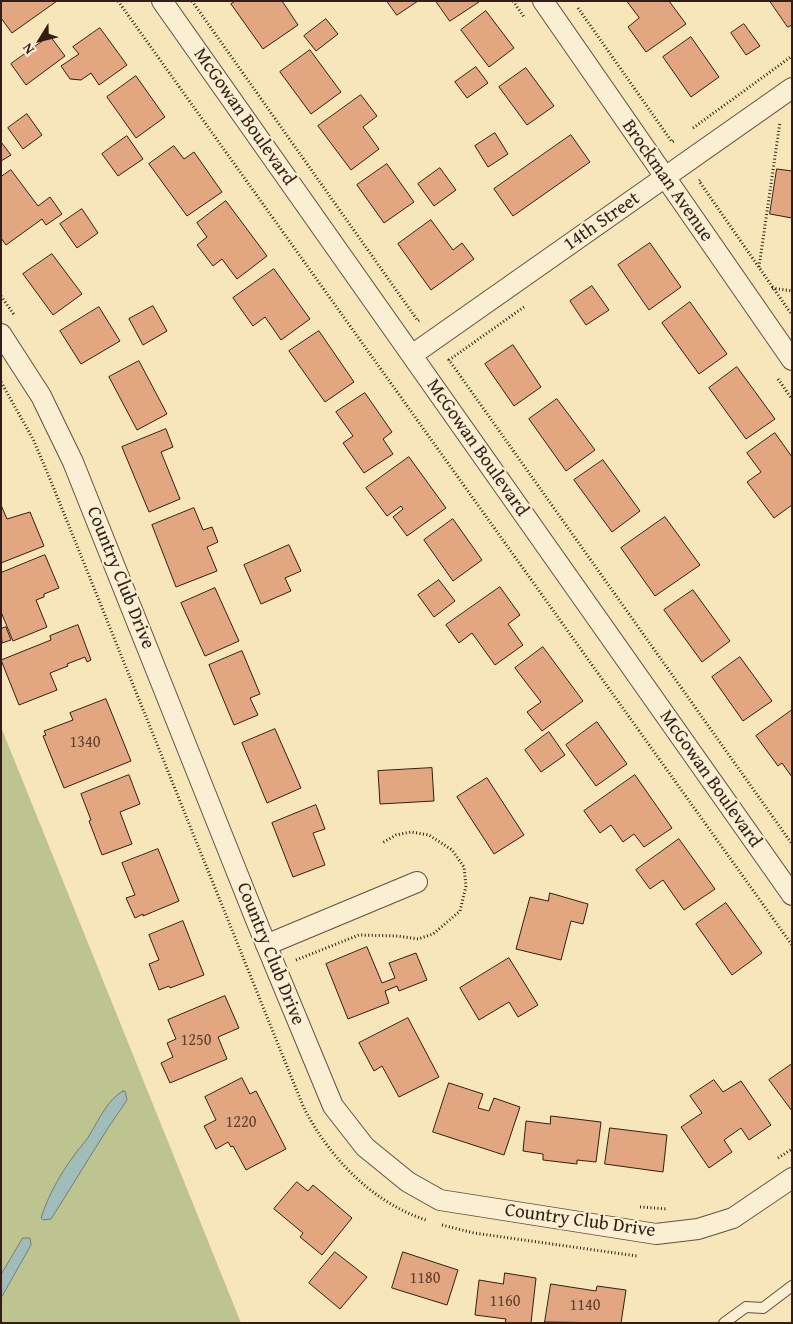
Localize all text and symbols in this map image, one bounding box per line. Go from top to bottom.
north arrow [15,15,65,65]
text: N [17,39,39,58]
street label: McGowan Boulevard [188,44,300,190]
street label: Brockman Avenue [616,116,718,246]
street label: 14th Street [559,187,645,257]
street label: McGowan Boulevard [421,375,533,521]
street label: Country Club Drive [81,503,159,653]
street label: McGowan Boulevard [654,706,766,852]
house number: 1340 [70,733,100,753]
street label: Country Club Drive [231,879,309,1029]
house number: 1250 [181,1031,211,1051]
house number: 1220 [226,1113,256,1133]
street label: Country Club Drive [503,1199,657,1243]
house number: 1180 [410,1269,440,1289]
house number: 1160 [490,1292,520,1312]
house number: 1140 [570,1296,600,1316]

